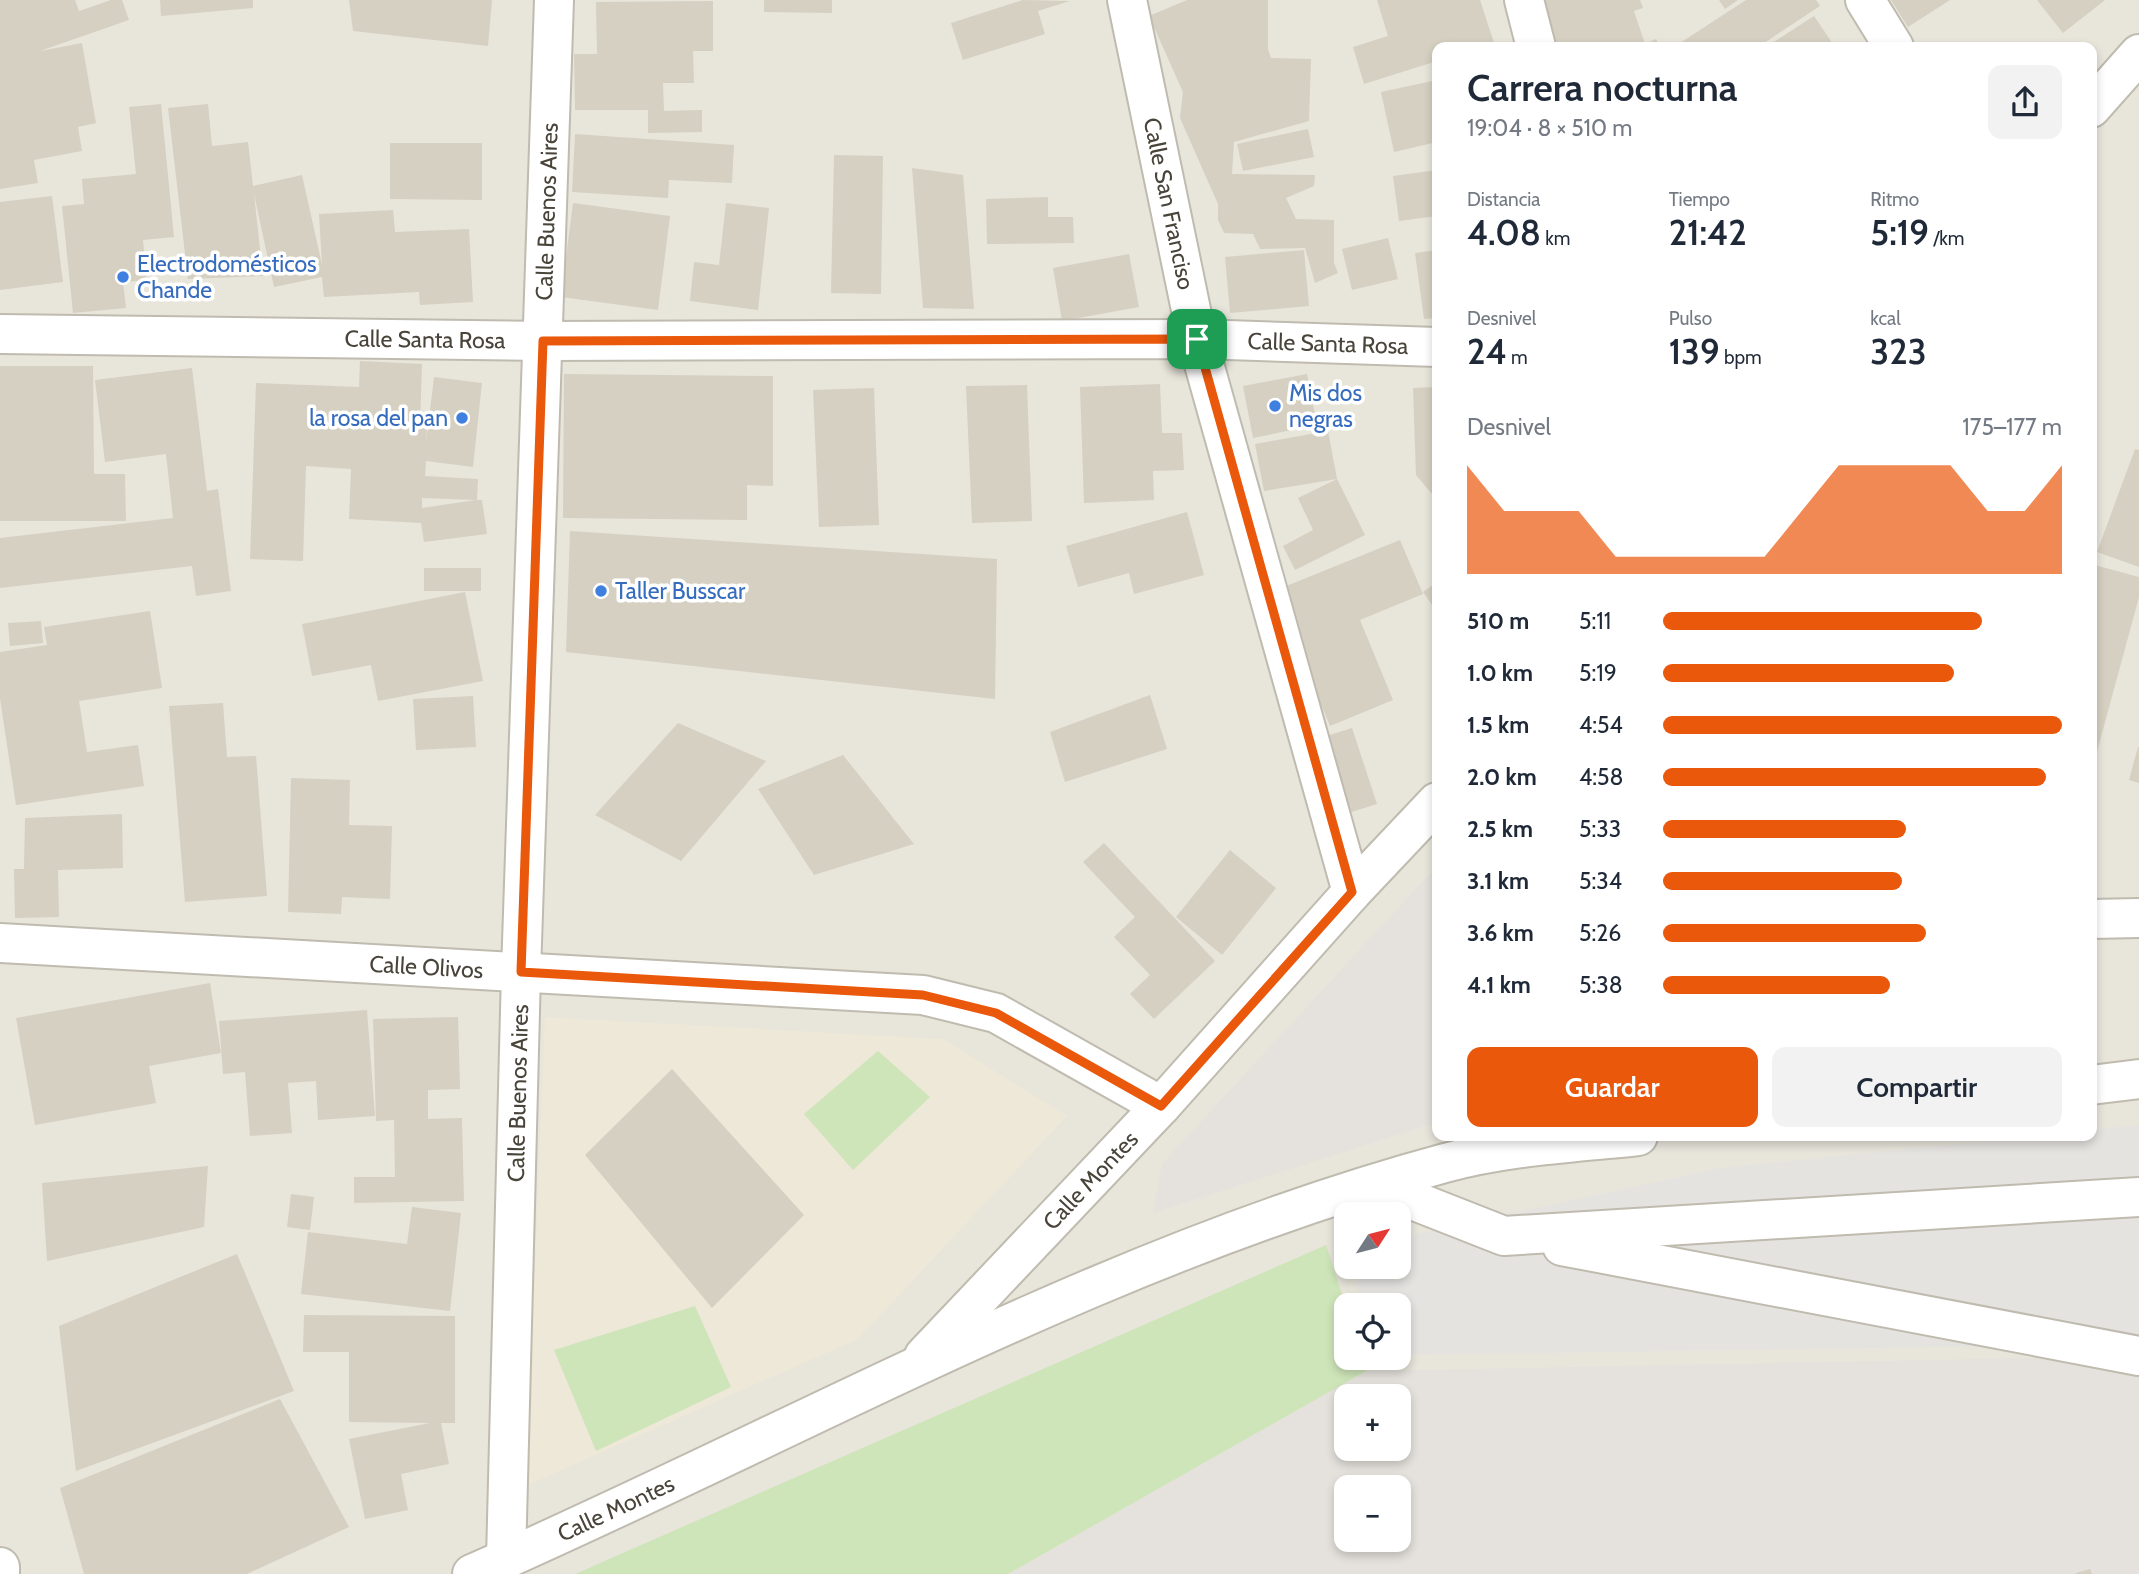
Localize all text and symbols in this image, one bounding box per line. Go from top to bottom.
text: Carrera nocturna [1467,64,1737,111]
button: share [1988,65,2062,139]
text: 19:04 · 8 × 510 m [1467,114,1632,142]
street label: Calle San Franciso [1138,115,1200,292]
street label: Calle Buenos Aires [530,122,564,301]
text: Distancia [1467,188,1541,211]
text: Tiempo [1669,188,1730,211]
text: Ritmo [1870,188,1919,211]
text: 4.08 [1467,211,1541,254]
text: 21:42 [1669,211,1747,254]
text: 5:19 [1870,211,1929,254]
text: km [1541,227,1570,250]
text: /km [1929,227,1964,250]
place label: Electrodomésticos Chande [137,250,317,304]
marker: Electrodomésticos Chande [115,269,131,285]
text: Desnivel [1467,307,1536,330]
text: Pulso [1669,307,1712,330]
text: kcal [1870,307,1901,330]
pin [1167,309,1227,369]
icon: arrive [1178,320,1216,358]
street label: Calle Santa Rosa [344,324,506,355]
street label: Calle Santa Rosa [1247,327,1409,360]
text: 24 [1467,330,1507,373]
text: 139 [1669,330,1720,373]
text: 323 [1870,330,1927,373]
text: m [1507,346,1528,369]
text: bpm [1720,346,1762,369]
place label: Mis dos negras [1289,379,1362,433]
marker: Mis dos negras [1267,398,1283,414]
place label: la rosa del pan [309,404,448,432]
marker: la rosa del pan [454,410,470,426]
text: Desnivel [1467,413,1551,441]
text: 175–177 m [1962,413,2062,441]
place label: Taller Busscar [615,577,746,605]
marker: Taller Busscar [593,583,609,599]
text: 510 m [1467,607,1529,635]
text: 5:11 [1579,607,1611,635]
text: 1.0 km [1467,659,1533,687]
text: 5:19 [1579,659,1617,687]
text: 1.5 km [1467,711,1529,739]
text: 4:54 [1579,711,1623,739]
text: 2.0 km [1467,763,1537,791]
text: 4:58 [1579,763,1623,791]
text: 2.5 km [1467,815,1533,843]
text: 5:33 [1579,815,1621,843]
text: 3.1 km [1467,867,1529,895]
text: 5:34 [1579,867,1622,895]
text: 3.6 km [1467,919,1534,947]
text: 5:26 [1579,919,1621,947]
street label: Calle Olivos [369,950,484,984]
text: 4.1 km [1467,971,1531,999]
text: 5:38 [1579,971,1623,999]
street label: Calle Buenos Aires [502,1004,534,1182]
button: Guardar [1467,1047,1758,1127]
button: Compartir [1772,1047,2062,1127]
street label: Calle Montes [1037,1125,1144,1236]
north arrow [1334,1202,1410,1279]
map controls [1334,1202,1411,1552]
button: locate [1334,1293,1411,1370]
button: + [1334,1384,1411,1461]
street label: Calle Montes [553,1469,679,1548]
button: − [1334,1475,1411,1552]

